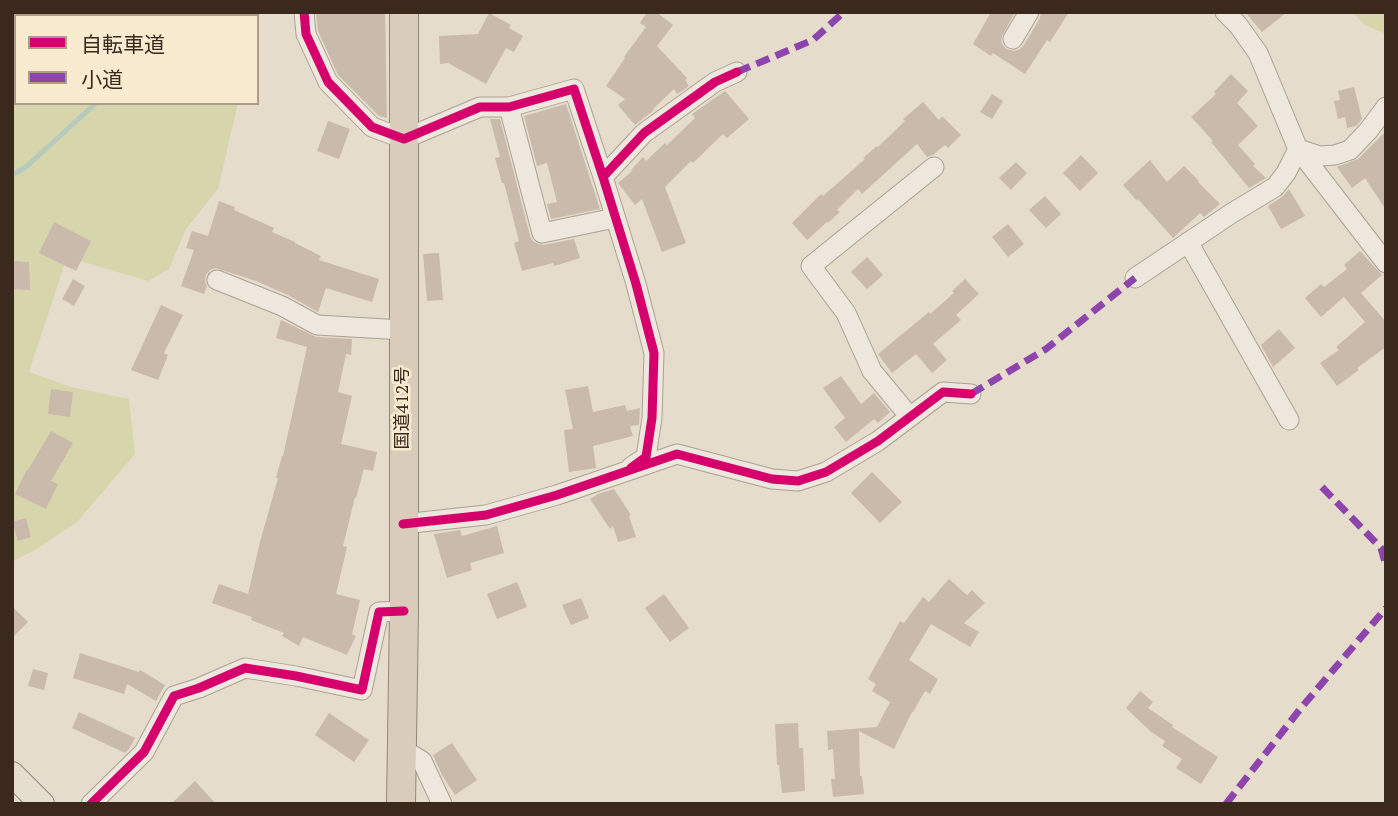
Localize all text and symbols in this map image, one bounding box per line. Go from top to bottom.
legend [14,14,259,105]
text: 自転車道 [81,30,165,58]
text: 小道 [81,65,123,93]
street label: 国道412号 [392,367,414,449]

